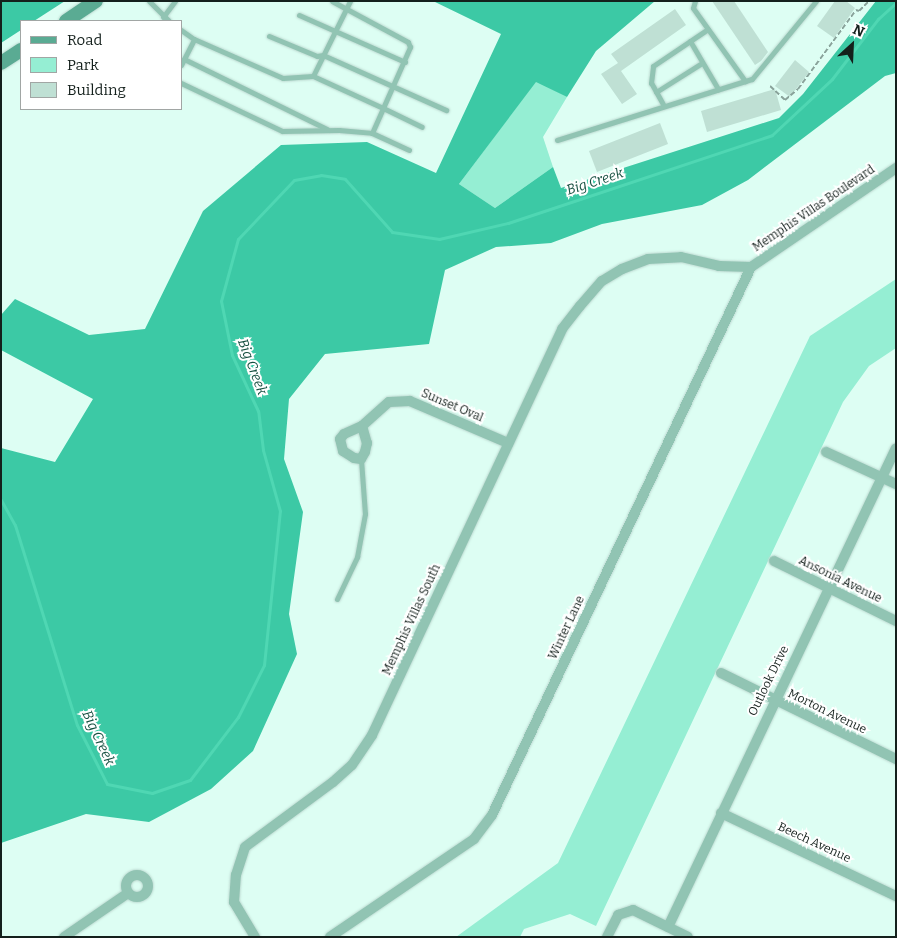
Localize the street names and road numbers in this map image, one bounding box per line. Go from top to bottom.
street label: Memphis Villas Boulevard [750,163,878,255]
street label: Sunset Oval [419,386,485,426]
street label: Ansonia Avenue [796,554,884,606]
street label: Memphis Villas South [380,562,444,678]
street label: Winter Lane [546,594,588,662]
street label: Outlook Drive [746,643,792,719]
street label: Morton Avenue [785,687,869,737]
street label: Beech Avenue [775,820,853,866]

